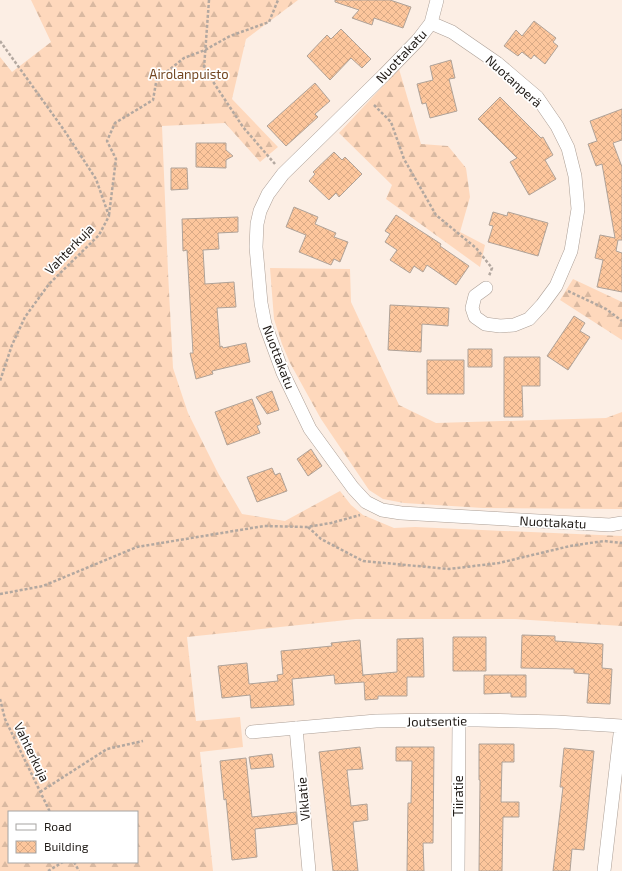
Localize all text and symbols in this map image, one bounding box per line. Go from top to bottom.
street label: Nuottakatu [372,26,430,86]
street label: Nuotanperä [482,51,546,111]
park label: Airolanpuisto [149,66,229,82]
street label: Vahterkuja [41,220,97,278]
street label: Nuottakatu [260,323,298,391]
street label: Nuottakatu [519,512,587,532]
street label: Joutsentie [407,712,467,730]
street label: Vahterkuja [11,720,53,784]
street label: Tiiratie [450,775,466,817]
street label: Viklatie [293,776,313,822]
legend [8,811,138,863]
text: Road [44,819,72,833]
text: Building [44,839,89,853]

